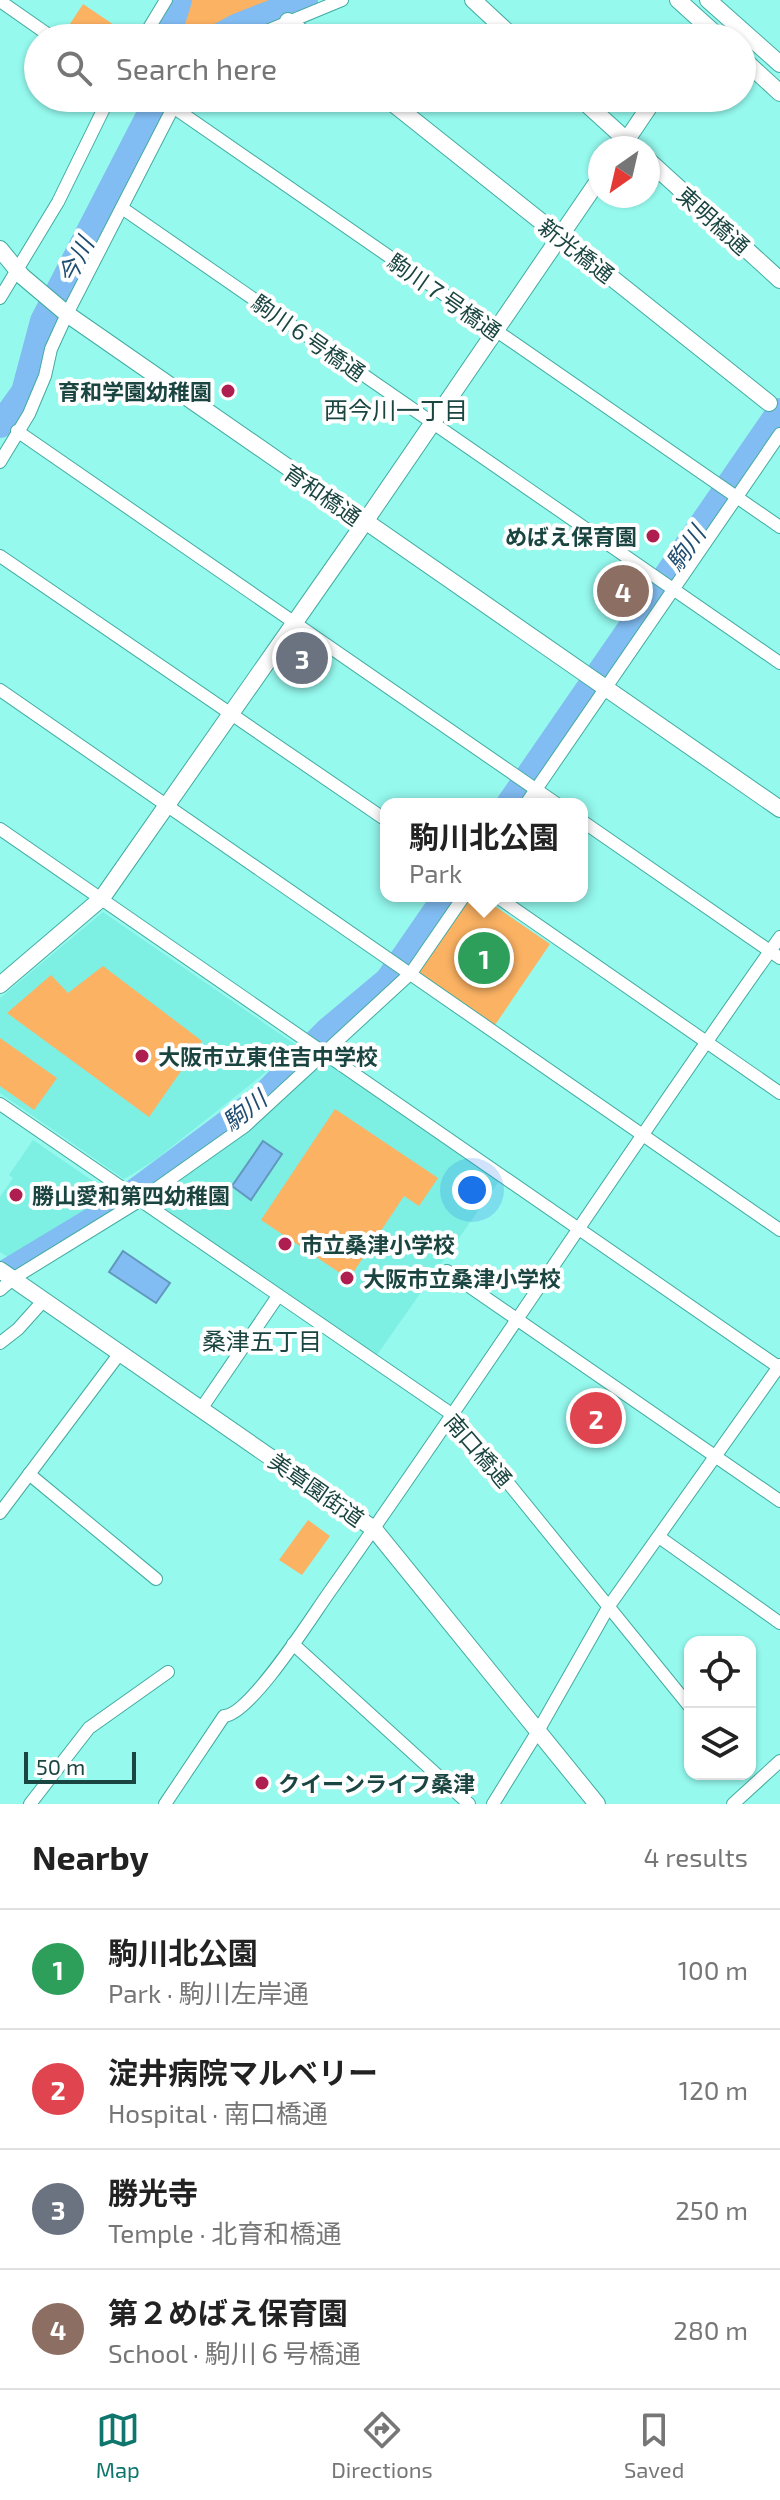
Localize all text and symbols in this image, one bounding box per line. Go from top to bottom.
search box [24,24,756,112]
icon: search [52,46,96,90]
text: Search here [116,50,277,86]
north arrow [588,136,660,208]
street label: 東明橋通 [673,181,755,259]
street label: 新光橋通 [534,213,620,287]
water label: 今川 [51,229,100,288]
street label: 駒川７号橋通 [383,247,507,345]
street label: 駒川６号橋通 [247,288,371,386]
place label: 育和学園幼稚園 [58,378,212,404]
marker: 育和学園幼稚園 [219,382,237,400]
district label: 西今川一丁目 [324,395,468,424]
street label: 育和橋通 [279,458,367,530]
water label: 駒川 [659,518,712,576]
place label: めばえ保育園 [505,523,637,549]
marker: めばえ保育園 [644,527,662,545]
pin: 4 [597,561,649,621]
pin: 3 [276,628,328,688]
popup [380,798,588,902]
text: 駒川北公園 [409,818,559,854]
text: Park [409,857,462,888]
pin: 1 [458,928,510,988]
place label: 大阪市立東住吉中学校 [158,1043,378,1069]
marker: 大阪市立東住吉中学校 [133,1047,151,1065]
water label: 駒川 [216,1082,274,1136]
your location [452,1170,492,1210]
place label: 勝山愛和第四幼稚園 [32,1182,230,1208]
marker: 勝山愛和第四幼稚園 [7,1186,25,1204]
place label: 市立桑津小学校 [301,1231,455,1257]
marker: 市立桑津小学校 [276,1235,294,1253]
place label: 大阪市立桑津小学校 [363,1265,561,1291]
marker: 大阪市立桑津小学校 [338,1269,356,1287]
district label: 桑津五丁目 [202,1326,322,1355]
pin: 2 [570,1388,622,1448]
street label: 南口橋通 [440,1408,518,1492]
street label: 美章園街道 [264,1447,370,1531]
map controls [684,1636,756,1780]
button: locate [684,1636,756,1708]
button: layers [684,1708,756,1780]
scale bar [24,1748,136,1784]
text: 50 m [36,1753,85,1779]
place label: クイーンライフ桑津 [278,1770,475,1796]
marker: クイーンライフ桑津 [253,1774,271,1792]
text: Nearby [32,1836,149,1877]
text: 4 results [643,1841,748,1872]
text: 駒川北公園 [108,1934,258,1970]
text: 1 [52,1954,64,1985]
text: 100 m [678,1954,748,1985]
text: Park · 駒川左岸通 [108,1977,309,2008]
text: 淀井病院マルベリー [108,2054,378,2090]
text: 2 [50,2074,66,2105]
text: 120 m [679,2074,748,2105]
text: Hospital · 南口橋通 [108,2097,328,2128]
text: 勝光寺 [108,2174,198,2210]
text: 3 [51,2194,65,2225]
text: 250 m [675,2194,748,2225]
text: Temple · 北育和橋通 [108,2217,341,2248]
text: 第２めばえ保育園 [108,2294,348,2330]
text: 4 [50,2314,66,2345]
text: 280 m [673,2314,748,2345]
text: School · 駒川６号橋通 [108,2337,361,2368]
tab: Map [96,2408,140,2482]
tab: Directions [331,2408,433,2482]
tab: Saved [624,2408,684,2482]

